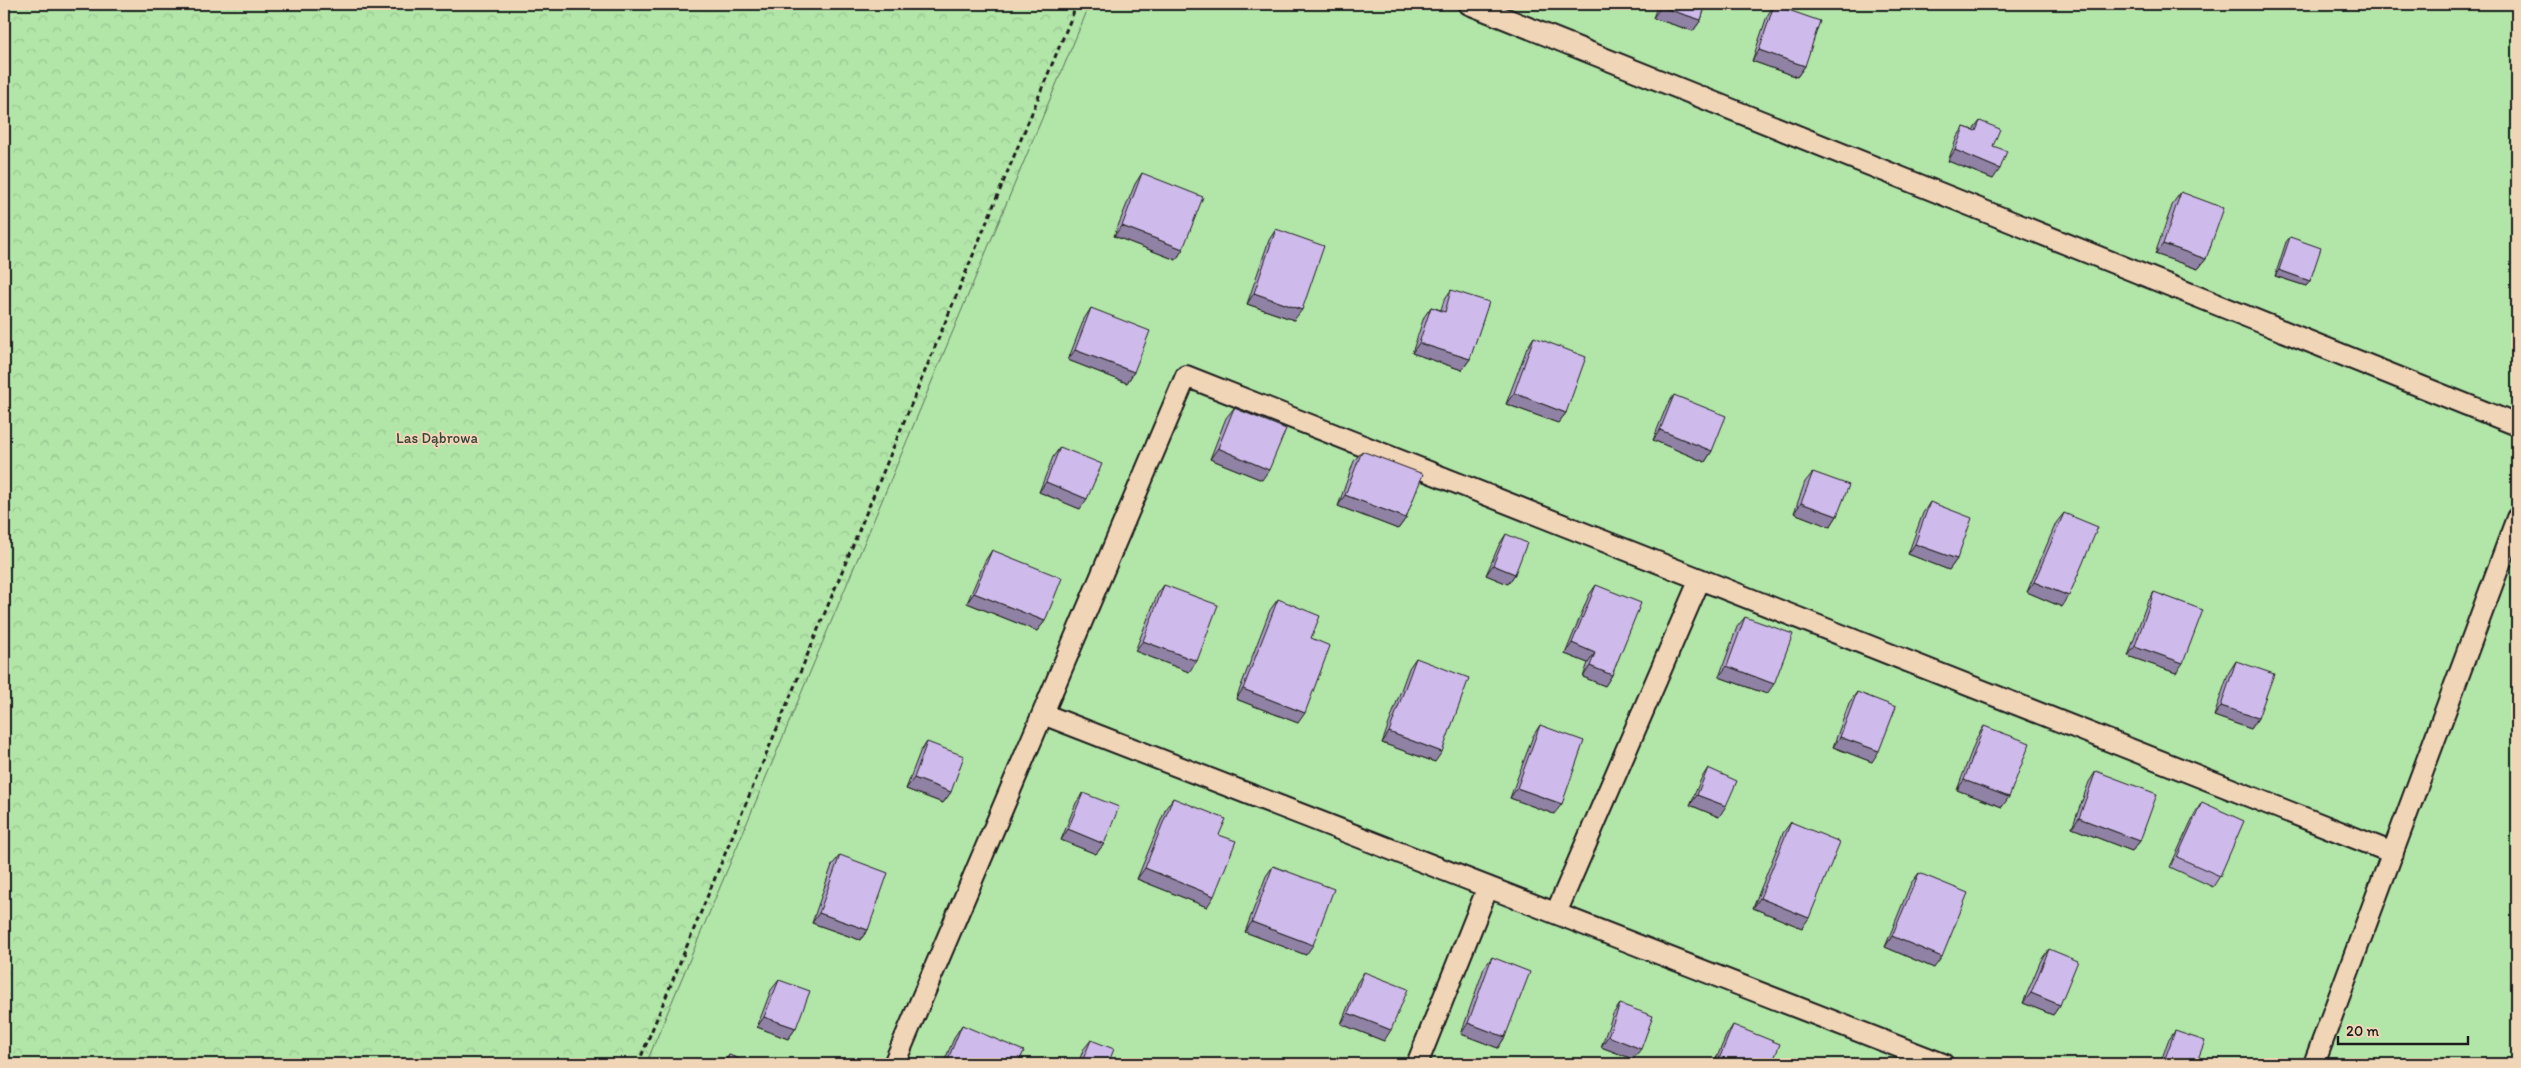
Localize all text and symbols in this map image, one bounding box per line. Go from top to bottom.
park label: Las Dąbrowa [396,429,479,447]
scale bar [2338,1013,2468,1045]
text: 20 m [2346,1022,2380,1040]

